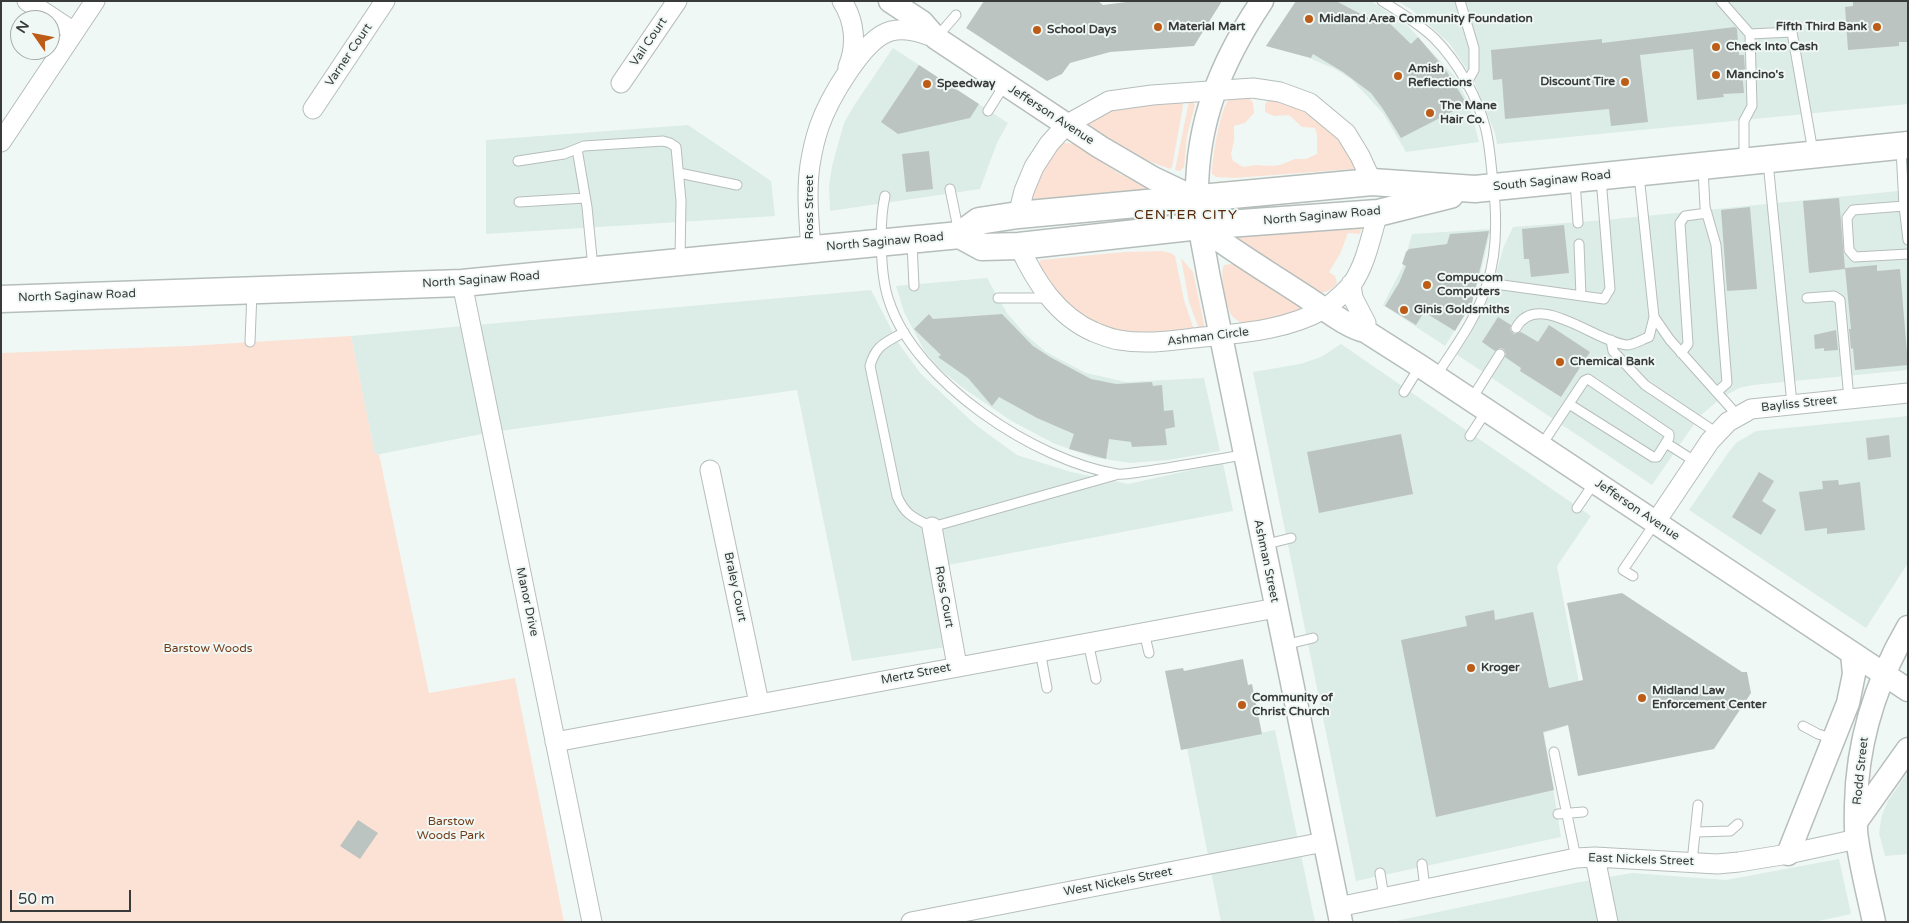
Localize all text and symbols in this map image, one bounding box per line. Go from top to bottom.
north arrow [10,10,60,60]
place label: Midland Area Community Foundation [1319,12,1533,26]
marker: Midland Area Community Foundation [1303,13,1315,25]
street label: Vail Court [628,15,670,69]
text: N [13,18,33,36]
place label: Material Mart [1168,20,1245,34]
place label: Fifth Third Bank [1776,20,1867,34]
street label: Varner Court [323,21,375,89]
marker: Material Mart [1152,21,1164,33]
marker: Fifth Third Bank [1871,21,1883,33]
place label: School Days [1047,23,1117,37]
marker: School Days [1031,24,1043,36]
place label: Check Into Cash [1726,40,1818,54]
marker: Check Into Cash [1710,41,1722,53]
place label: Amish Reflections [1408,62,1472,90]
place label: Mancino's [1726,68,1784,82]
marker: Mancino's [1710,69,1722,81]
marker: Amish Reflections [1392,70,1404,82]
place label: Discount Tire [1540,75,1615,89]
marker: Discount Tire [1619,76,1631,88]
place label: Speedway [937,77,996,91]
marker: Speedway [921,78,933,90]
street label: Jefferson Avenue [1006,82,1096,148]
place label: The Mane Hair Co. [1440,99,1497,127]
marker: The Mane Hair Co. [1424,107,1436,119]
street label: South Saginaw Road [1492,168,1612,194]
street label: Ross Street [803,175,817,239]
street label: North Saginaw Road [1263,204,1381,228]
district label: CENTER CITY [1133,207,1239,223]
street label: North Saginaw Road [826,230,944,254]
street label: North Saginaw Road [422,269,540,291]
place label: Compucom Computers [1437,271,1503,299]
marker: Compucom Computers [1421,279,1433,291]
street label: North Saginaw Road [18,287,136,305]
place label: Ginis Goldsmiths [1414,303,1510,317]
marker: Ginis Goldsmiths [1398,304,1410,316]
street label: Ashman Circle [1166,325,1250,349]
place label: Chemical Bank [1570,355,1655,369]
marker: Chemical Bank [1554,356,1566,368]
street label: Bayliss Street [1760,393,1838,415]
street label: Jefferson Avenue [1592,476,1682,544]
street label: Ashman Street [1250,518,1282,604]
street label: Braley Court [721,551,749,623]
street label: Ross Court [931,565,957,629]
street label: Manor Drive [513,566,541,638]
park label: Barstow Woods [163,642,253,656]
street label: Mertz Street [880,660,952,688]
place label: Kroger [1481,661,1520,675]
marker: Kroger [1465,662,1477,674]
place label: Midland Law Enforcement Center [1652,684,1766,712]
place label: Community of Christ Church [1252,691,1333,719]
marker: Midland Law Enforcement Center [1636,692,1648,704]
marker: Community of Christ Church [1236,699,1248,711]
street label: Rodd Street [1850,736,1872,806]
park label: Barstow Woods Park [417,815,485,843]
street label: East Nickels Street [1588,851,1694,869]
street label: West Nickels Street [1063,864,1173,900]
scale bar [12,880,134,912]
text: 50 m [18,890,55,908]

